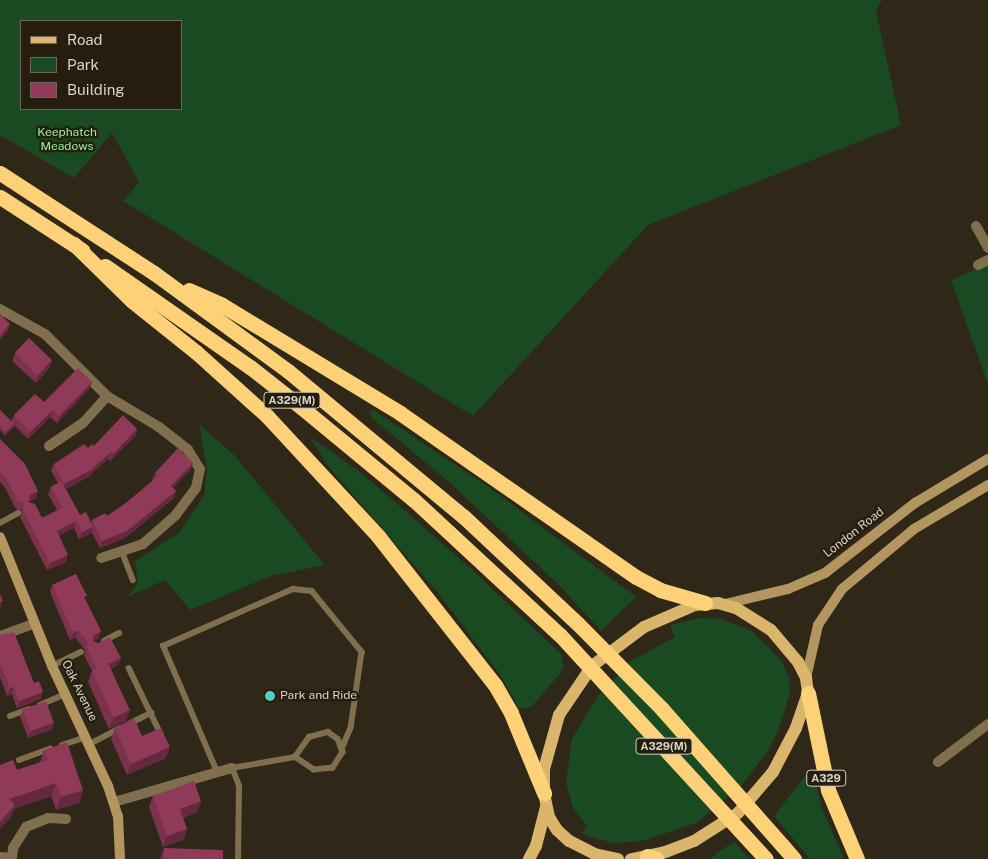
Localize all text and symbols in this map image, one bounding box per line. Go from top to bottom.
legend [20,20,182,110]
text: Road [67,31,103,48]
text: Park [67,56,99,73]
text: Building [67,81,125,98]
park label: Keephatch Meadows [37,126,97,154]
road number: A329(M) [263,392,321,408]
street label: London Road [821,505,887,561]
street label: Oak Avenue [58,658,100,724]
place label: Park and Ride [280,689,357,703]
marker: Park and Ride [264,690,276,702]
road number: A329(M) [635,738,693,754]
road number: A329 [806,770,846,786]

